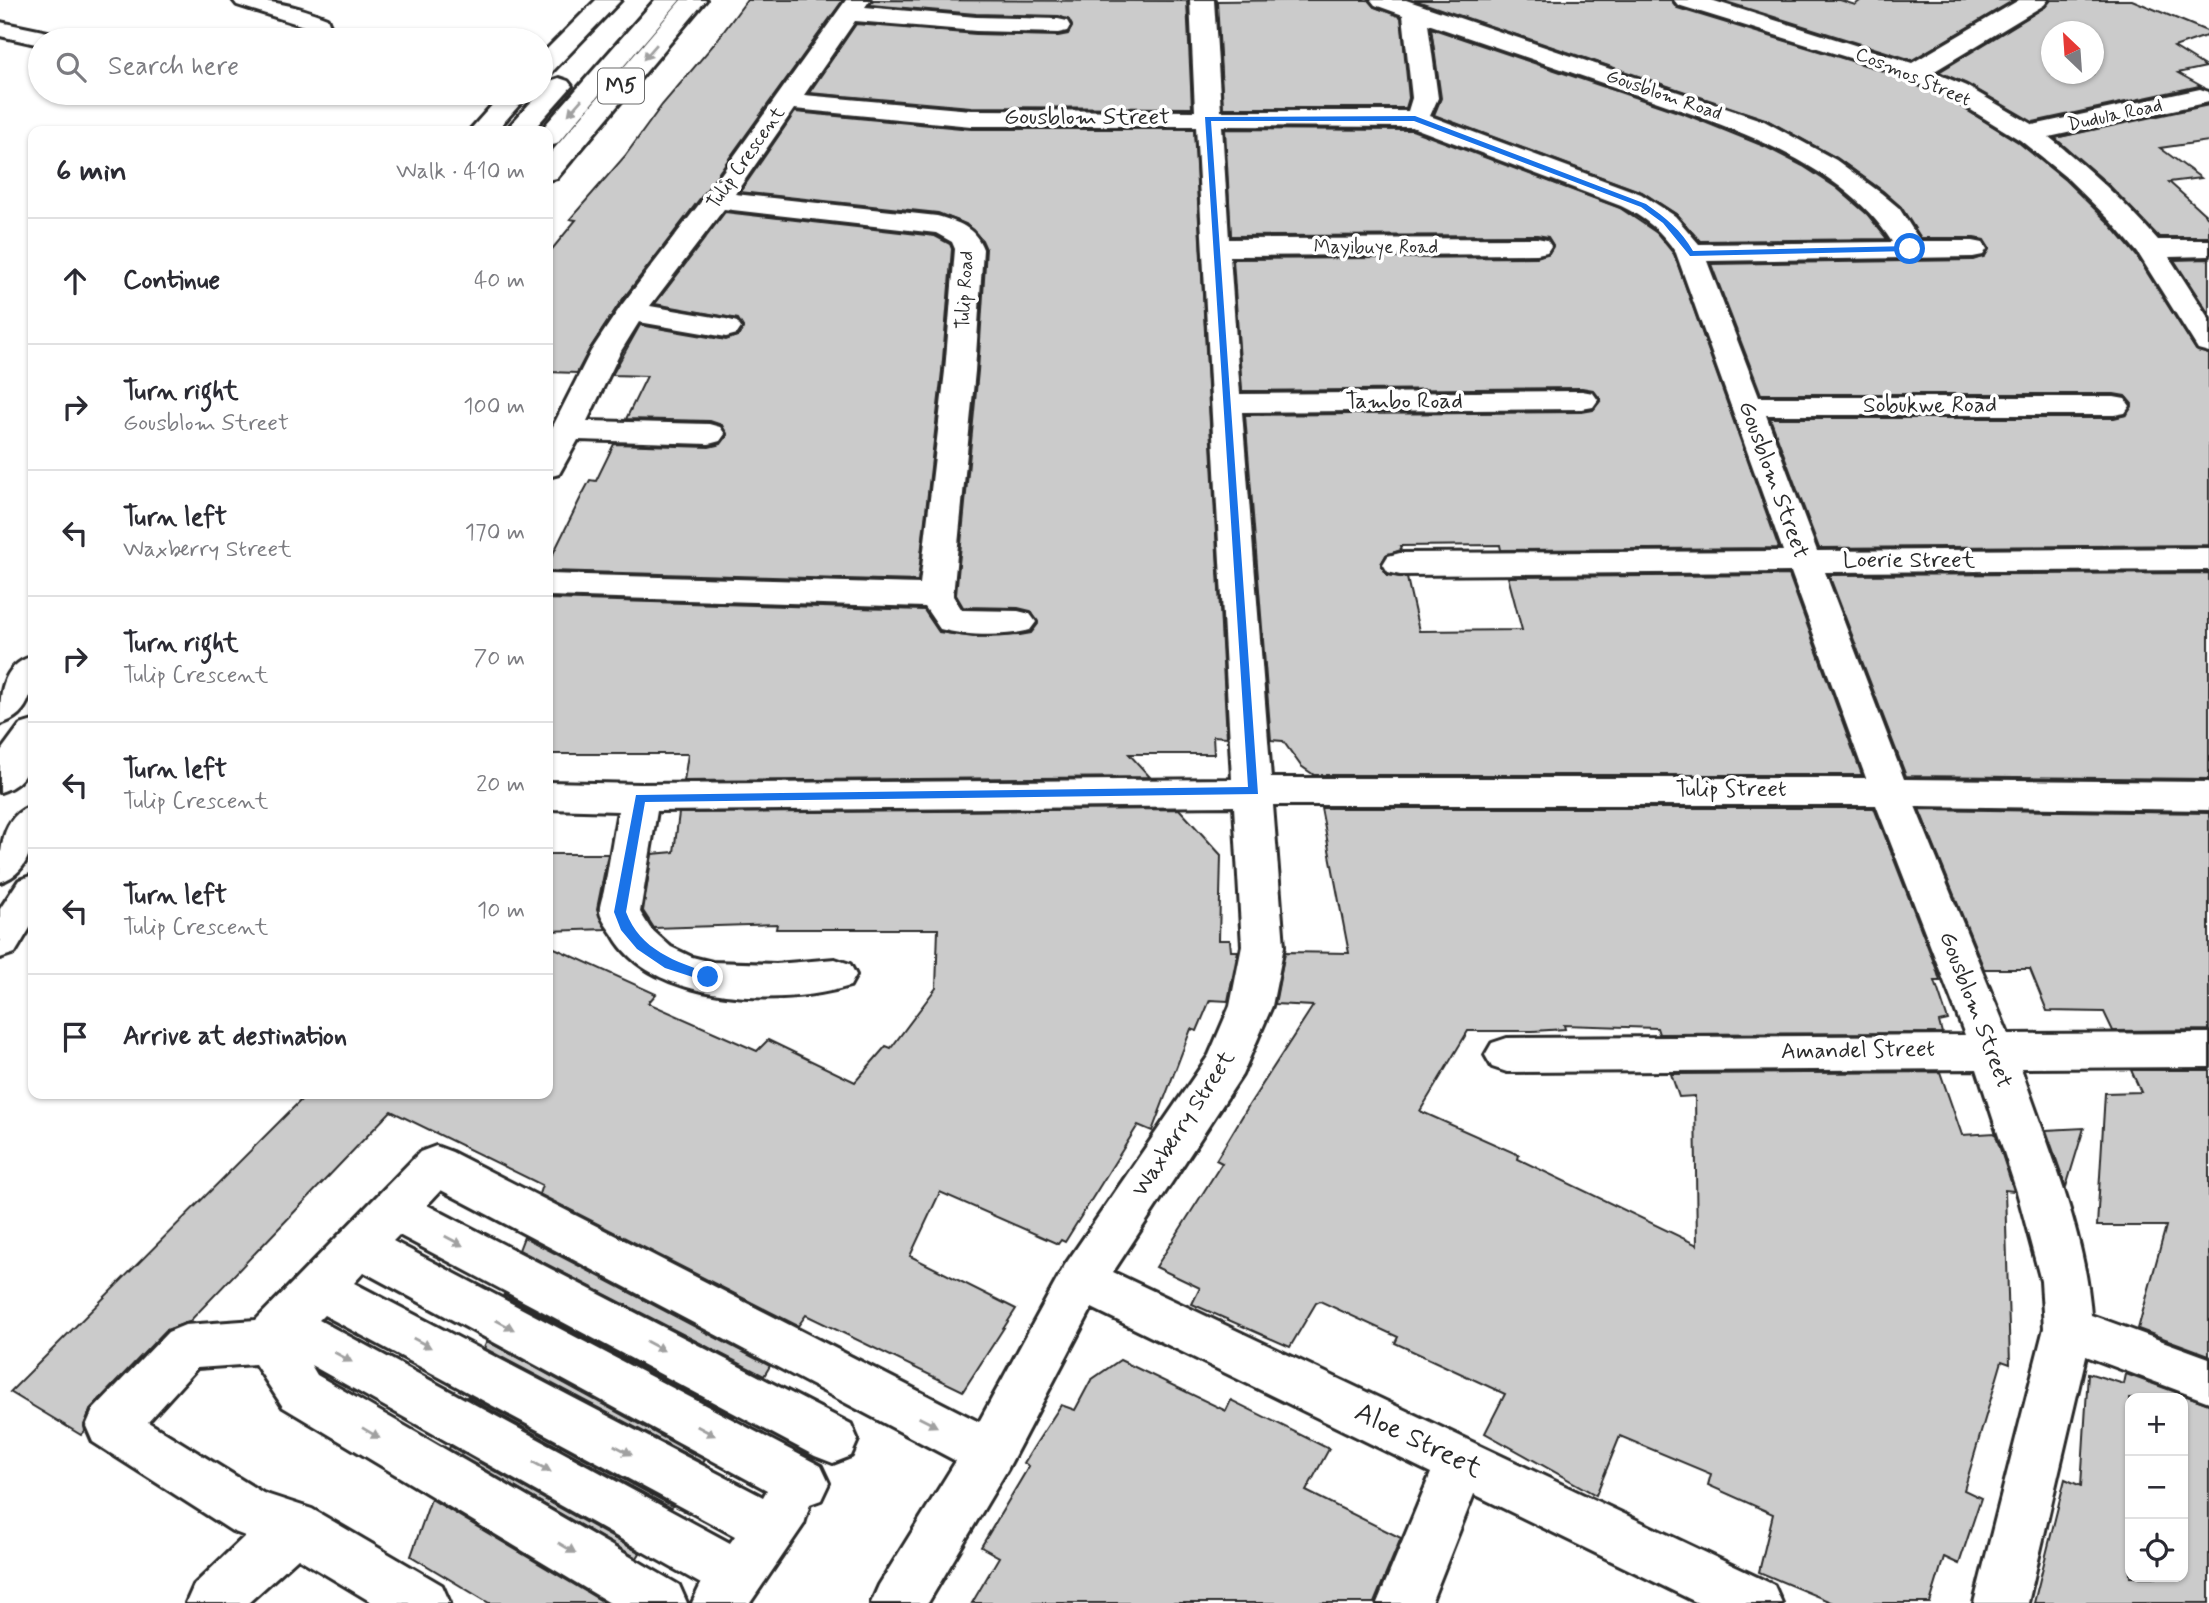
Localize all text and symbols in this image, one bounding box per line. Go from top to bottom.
north arrow [2041,21,2104,84]
search box [28,28,553,105]
street label: Cosmos Street [1851,41,1975,113]
one-way arrow [643,43,658,60]
icon: search [52,48,90,86]
text: Search here [108,50,239,84]
street label: Gousblom Road [1603,64,1725,126]
road number: M5 [598,68,644,104]
street label: Dudula Road [2065,93,2165,137]
one-way arrow [567,98,583,116]
street label: Tulip Crescent [701,102,791,214]
street label: Gousblom Street [1004,103,1170,133]
text: 6 min [56,152,127,191]
text: Walk · 410 m [396,157,525,187]
route start [1894,233,1925,264]
street label: Mayibuye Road [1314,235,1438,261]
street label: Tulip Road [950,250,980,330]
icon: ahead [56,262,94,300]
text: Continue [123,264,220,298]
text: 40 m [474,266,525,296]
text: Turn right [123,375,239,409]
street label: Tambo Road [1345,387,1463,417]
icon: right [56,388,94,426]
street label: Sobukwe Road [1863,391,1997,421]
text: 100 m [463,392,525,422]
street label: Gousblom Street [1731,397,1816,563]
text: Gousblom Street [123,409,289,439]
text: Turn left [123,501,227,535]
icon: left [56,514,94,552]
text: 170 m [465,518,525,548]
text: Waxberry Street [123,535,292,565]
street label: Loerie Street [1843,546,1976,576]
text: Turn right [123,627,239,661]
icon: right [56,640,94,678]
text: 70 m [473,644,525,674]
text: Tulip Crescent [123,661,268,691]
text: Turn left [123,753,227,787]
icon: left [56,766,94,804]
text: 20 m [476,770,525,800]
street label: Tulip Street [1675,775,1787,805]
text: Tulip Crescent [123,787,268,817]
text: Turn left [123,879,227,913]
icon: left [56,892,94,930]
text: 10 m [477,896,525,926]
text: Tulip Crescent [123,913,268,943]
street label: Gousblom Street [1931,927,2019,1093]
route end [692,961,723,992]
icon: arrive [56,1018,94,1056]
text: Arrive at destination [123,1020,347,1054]
street label: Amandel Street [1781,1035,1935,1067]
street label: Waxberry Street [1126,1045,1243,1203]
one-way arrow [444,1234,464,1246]
one-way arrow [495,1319,515,1330]
one-way arrow [413,1337,432,1349]
one-way arrow [645,1341,665,1352]
one-way arrow [333,1352,353,1363]
map controls [2125,1393,2188,1582]
button: + [2125,1393,2188,1456]
street label: Aloe Street [1348,1394,1488,1488]
one-way arrow [918,1416,938,1427]
one-way arrow [696,1426,716,1437]
one-way arrow [362,1427,381,1439]
one-way arrow [613,1444,633,1456]
button: − [2125,1456,2188,1519]
one-way arrow [532,1461,552,1473]
button: locate [2125,1519,2188,1582]
one-way arrow [558,1542,577,1554]

